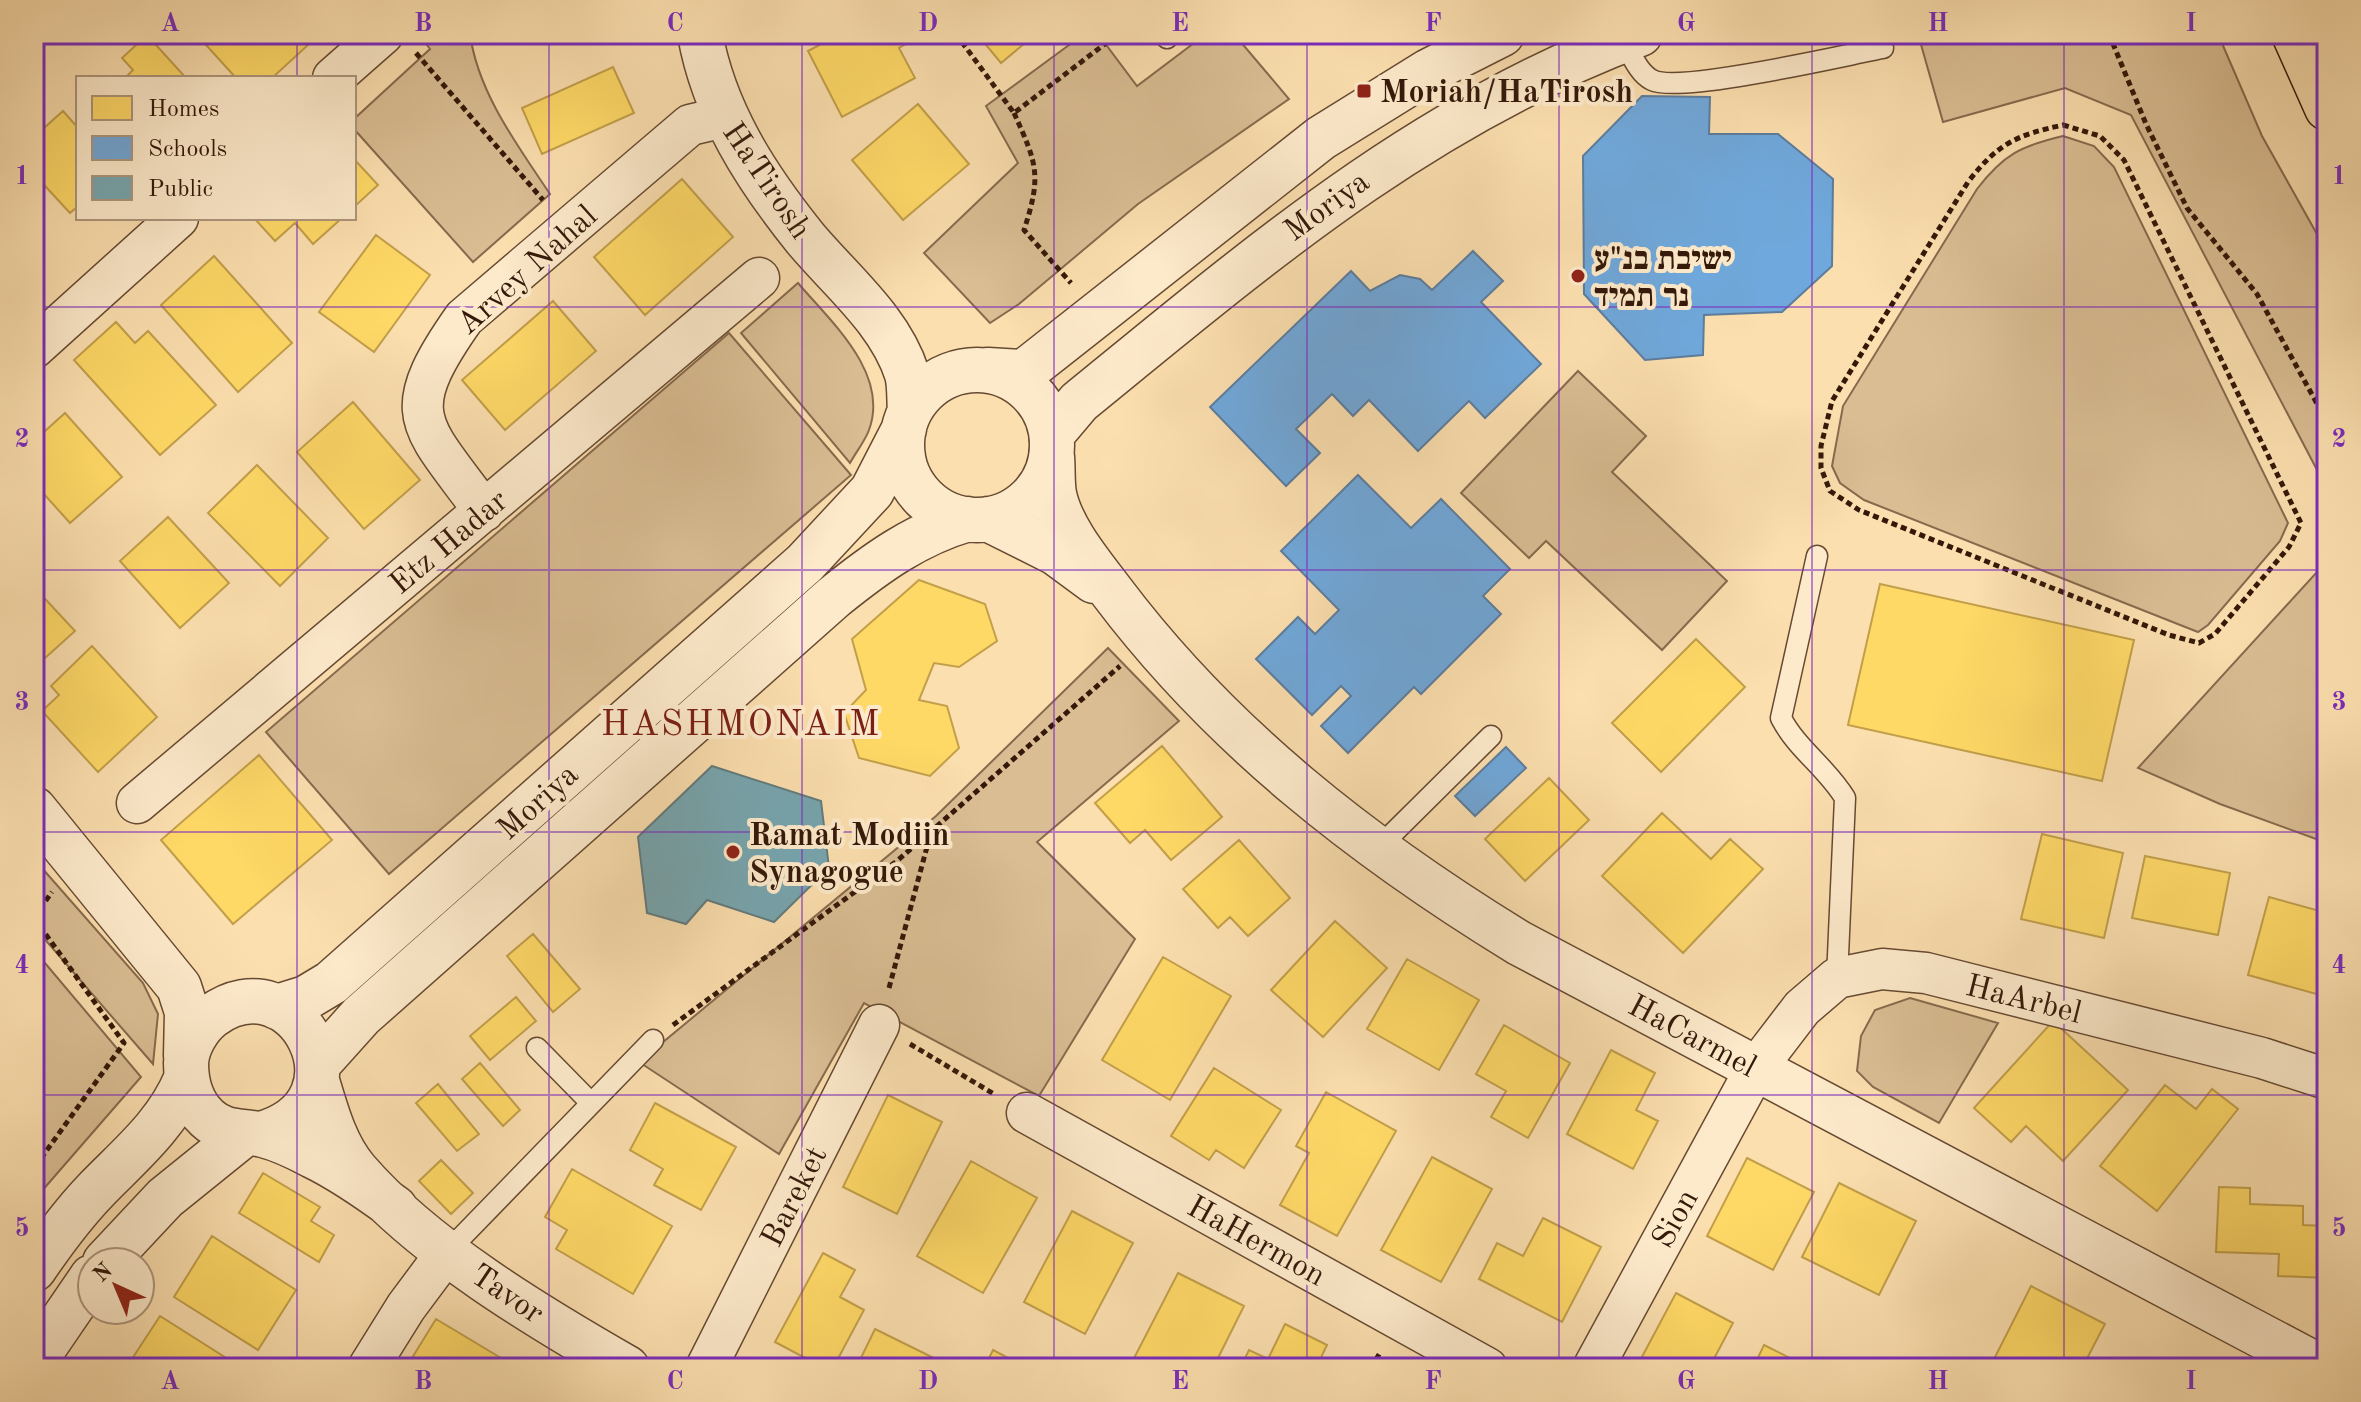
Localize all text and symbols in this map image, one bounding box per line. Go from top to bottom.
text: A [160,11,180,37]
text: B [414,11,432,37]
text: C [666,11,684,37]
text: D [918,11,938,37]
text: E [1171,11,1189,37]
text: F [1424,11,1442,37]
text: G [1677,11,1695,37]
text: H [1927,11,1949,37]
text: I [2185,11,2197,37]
legend [76,76,356,220]
place label: Moriah/HaTirosh [1380,78,1633,110]
marker: Moriah/HaTirosh [1355,82,1373,100]
text: Homes [148,98,219,122]
street label: HaTirosh [715,118,816,246]
text: Schools [148,138,227,162]
text: 1 [14,164,30,190]
text: 1 [2331,164,2347,190]
street label: Moriya [1279,166,1376,249]
text: Public [148,178,213,202]
street label: Arvey Nahal [452,200,604,342]
place label: ישיבת בנ"ע נר תמיד [1594,245,1732,314]
marker: ישיבת בנ"ע נר תמיד [1569,267,1587,285]
text: 2 [14,427,30,453]
text: 2 [2331,427,2347,453]
street label: Etz Hadar [385,485,515,602]
text: 3 [14,690,30,716]
text: 3 [2331,690,2347,716]
district label: HASHMONAIM [601,708,881,744]
street label: Moriya [493,759,586,847]
place label: Ramat Modiin Synagogue [749,821,950,890]
marker: Ramat Modiin Synagogue [724,843,742,861]
text: 4 [14,953,30,979]
text: 4 [2331,953,2347,979]
street label: HaArbel [1962,971,2085,1031]
street label: HaCarmel [1622,991,1761,1085]
street label: Bareket [757,1142,835,1253]
street label: Sion [1648,1185,1706,1254]
street label: HaHermon [1181,1192,1330,1294]
text: 5 [14,1216,30,1242]
text: 5 [2331,1216,2347,1242]
north arrow [76,1246,156,1326]
text: N [90,1259,117,1287]
street label: Tavor [464,1260,549,1331]
text: A [160,1369,180,1395]
text: B [414,1369,432,1395]
text: C [666,1369,684,1395]
text: D [918,1369,938,1395]
text: E [1171,1369,1189,1395]
text: F [1424,1369,1442,1395]
text: G [1677,1369,1695,1395]
text: H [1927,1369,1949,1395]
text: I [2185,1369,2197,1395]

